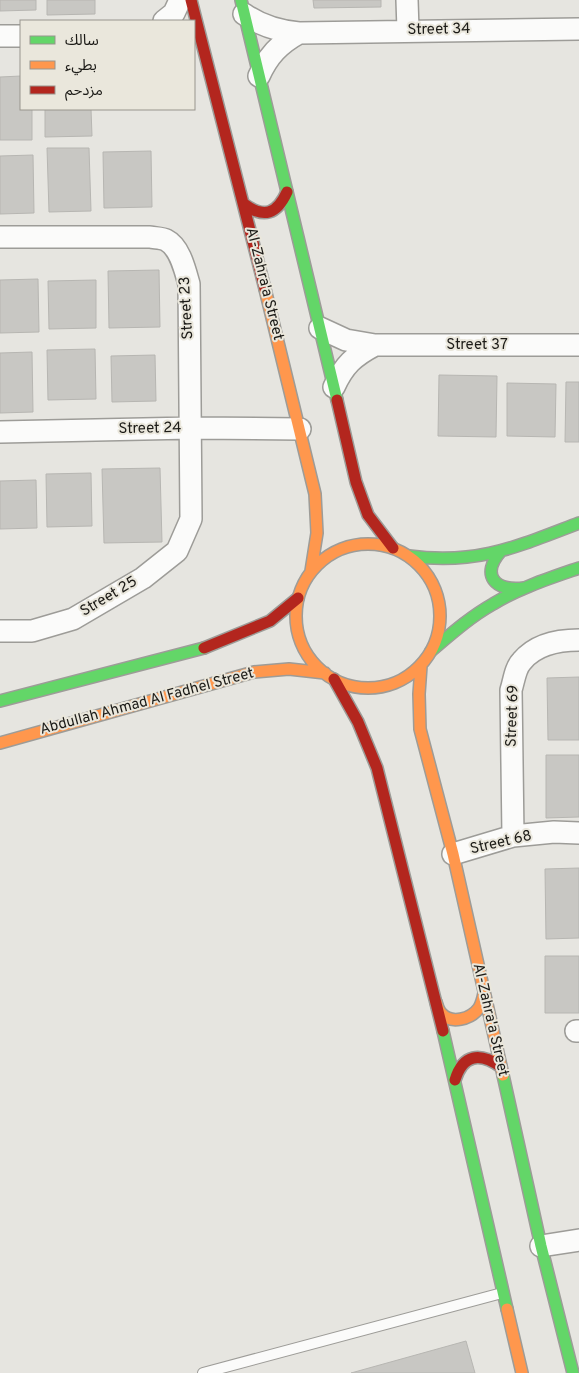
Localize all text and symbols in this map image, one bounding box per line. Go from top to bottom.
legend [20,20,195,110]
street label: Street 34 [407,20,471,40]
text: سالك [65,32,99,51]
text: بطيء [65,57,97,76]
text: مزدحم [65,82,103,101]
street label: Al-Zahra'a Street [241,226,287,342]
street label: Street 23 [176,276,198,340]
street label: Street 37 [446,336,508,355]
street label: Street 24 [118,419,182,439]
street label: Street 25 [77,573,141,621]
street label: Abdullah Ahmad Al Fadhel Street [38,664,256,740]
street label: Street 69 [502,685,524,747]
street label: Street 68 [468,827,534,859]
street label: Al-Zahra'a Street [468,962,512,1078]

